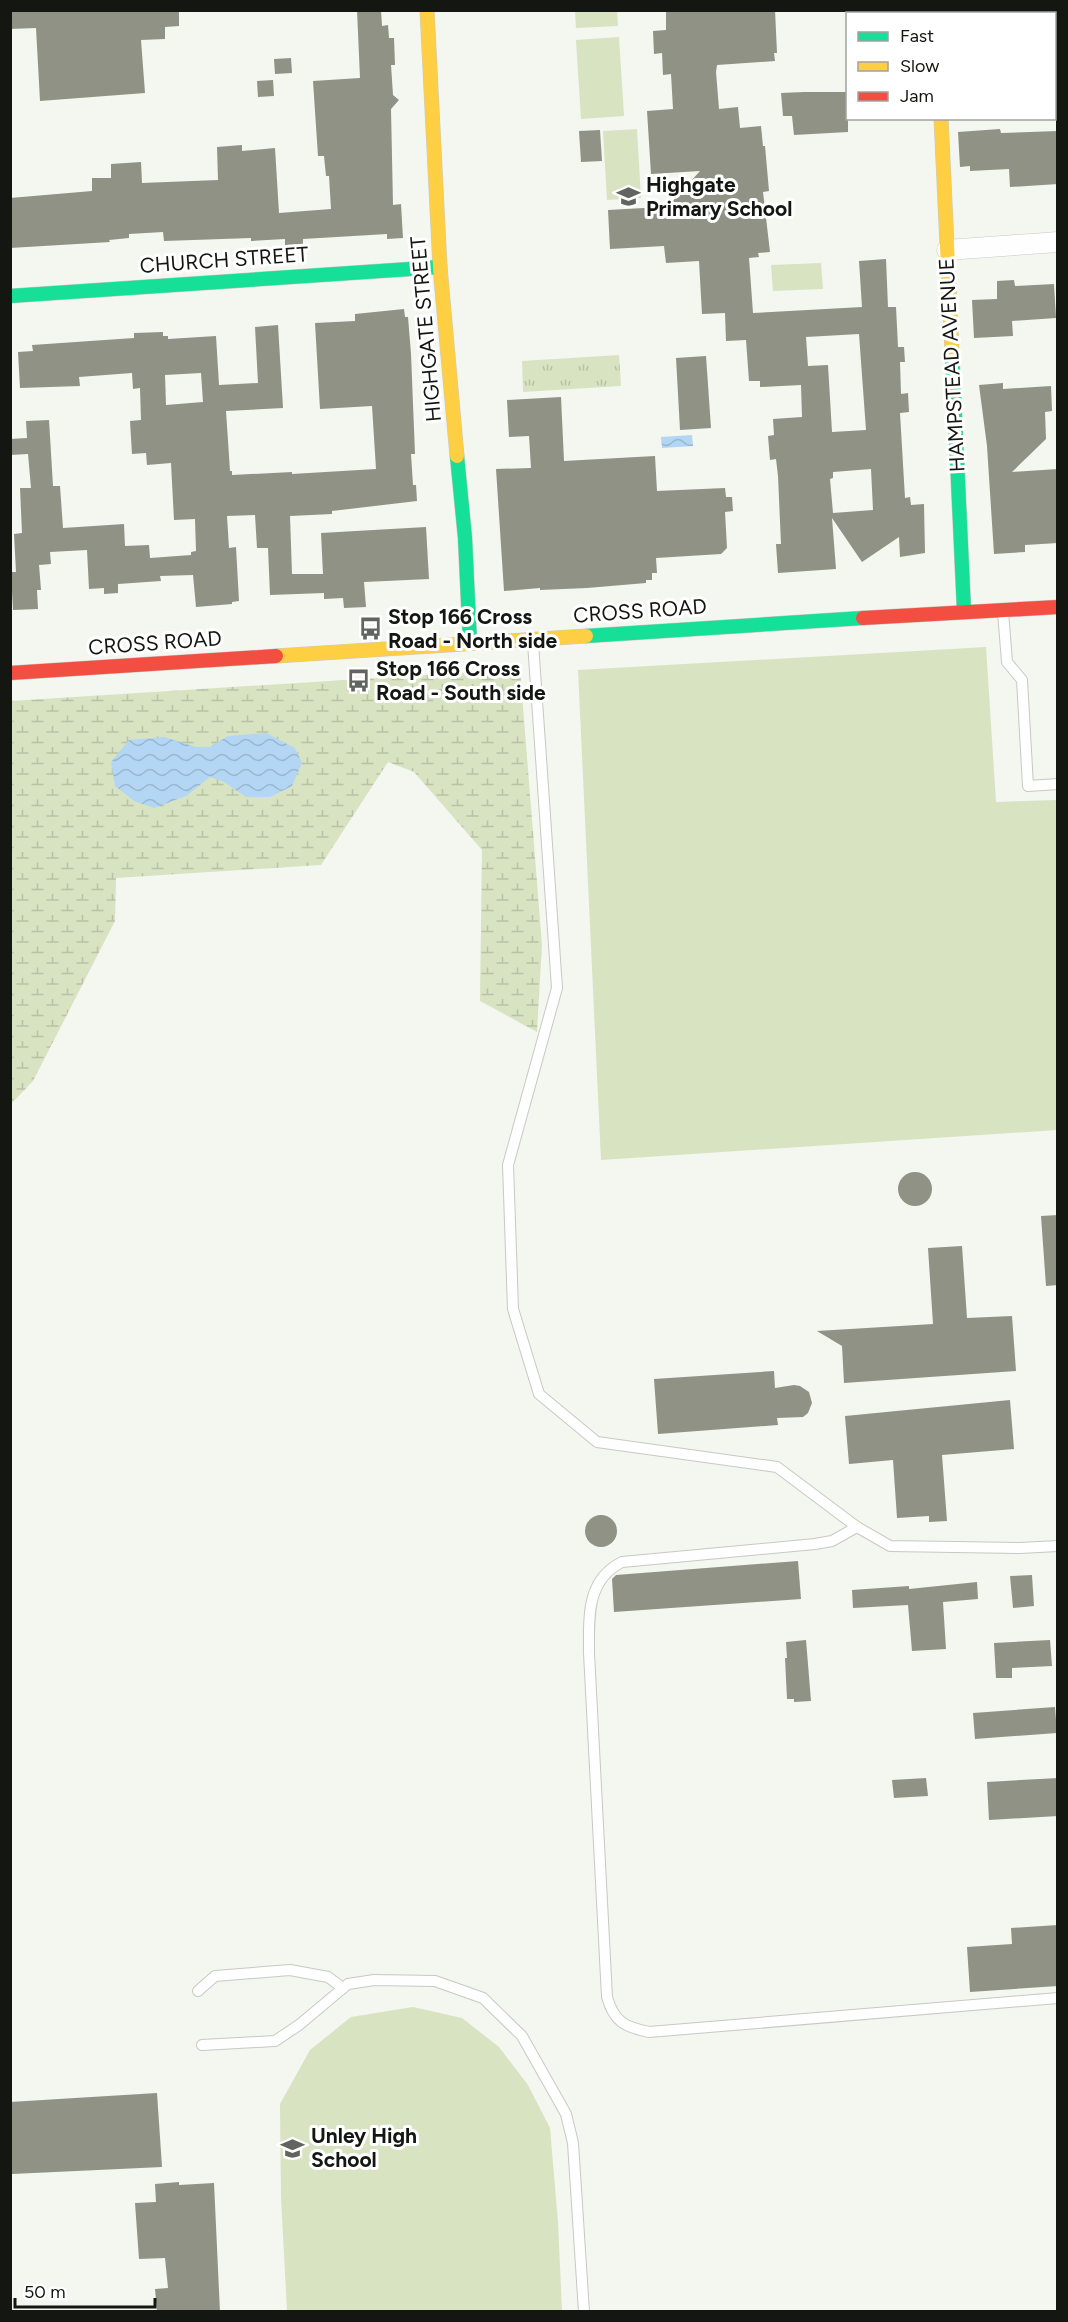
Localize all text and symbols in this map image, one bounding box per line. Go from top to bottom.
legend [846,12,1056,120]
text: Fast [900,25,934,47]
text: Slow [900,55,939,77]
text: Jam [900,85,934,107]
place label: Highgate Primary School [646,172,792,221]
school or university icon: Highgate Primary School [615,184,641,210]
street label: HIGHGATE STREET [405,235,446,423]
street label: CHURCH STREET [139,241,310,278]
street label: HAMPSTEAD AVENUE [933,257,970,473]
street label: CROSS ROAD [572,593,708,628]
place label: Stop 166 Cross Road - North side [388,604,558,653]
bus stop icon: Stop 166 Cross Road - North side [357,616,383,642]
street label: CROSS ROAD [87,625,223,660]
place label: Stop 166 Cross Road - South side [376,656,546,705]
bus stop icon: Stop 166 Cross Road - South side [345,668,371,694]
place label: Unley High School [311,2123,417,2172]
school or university icon: Unley High School [280,2135,306,2161]
scale bar [15,2271,154,2309]
text: 50 m [24,2281,66,2303]

